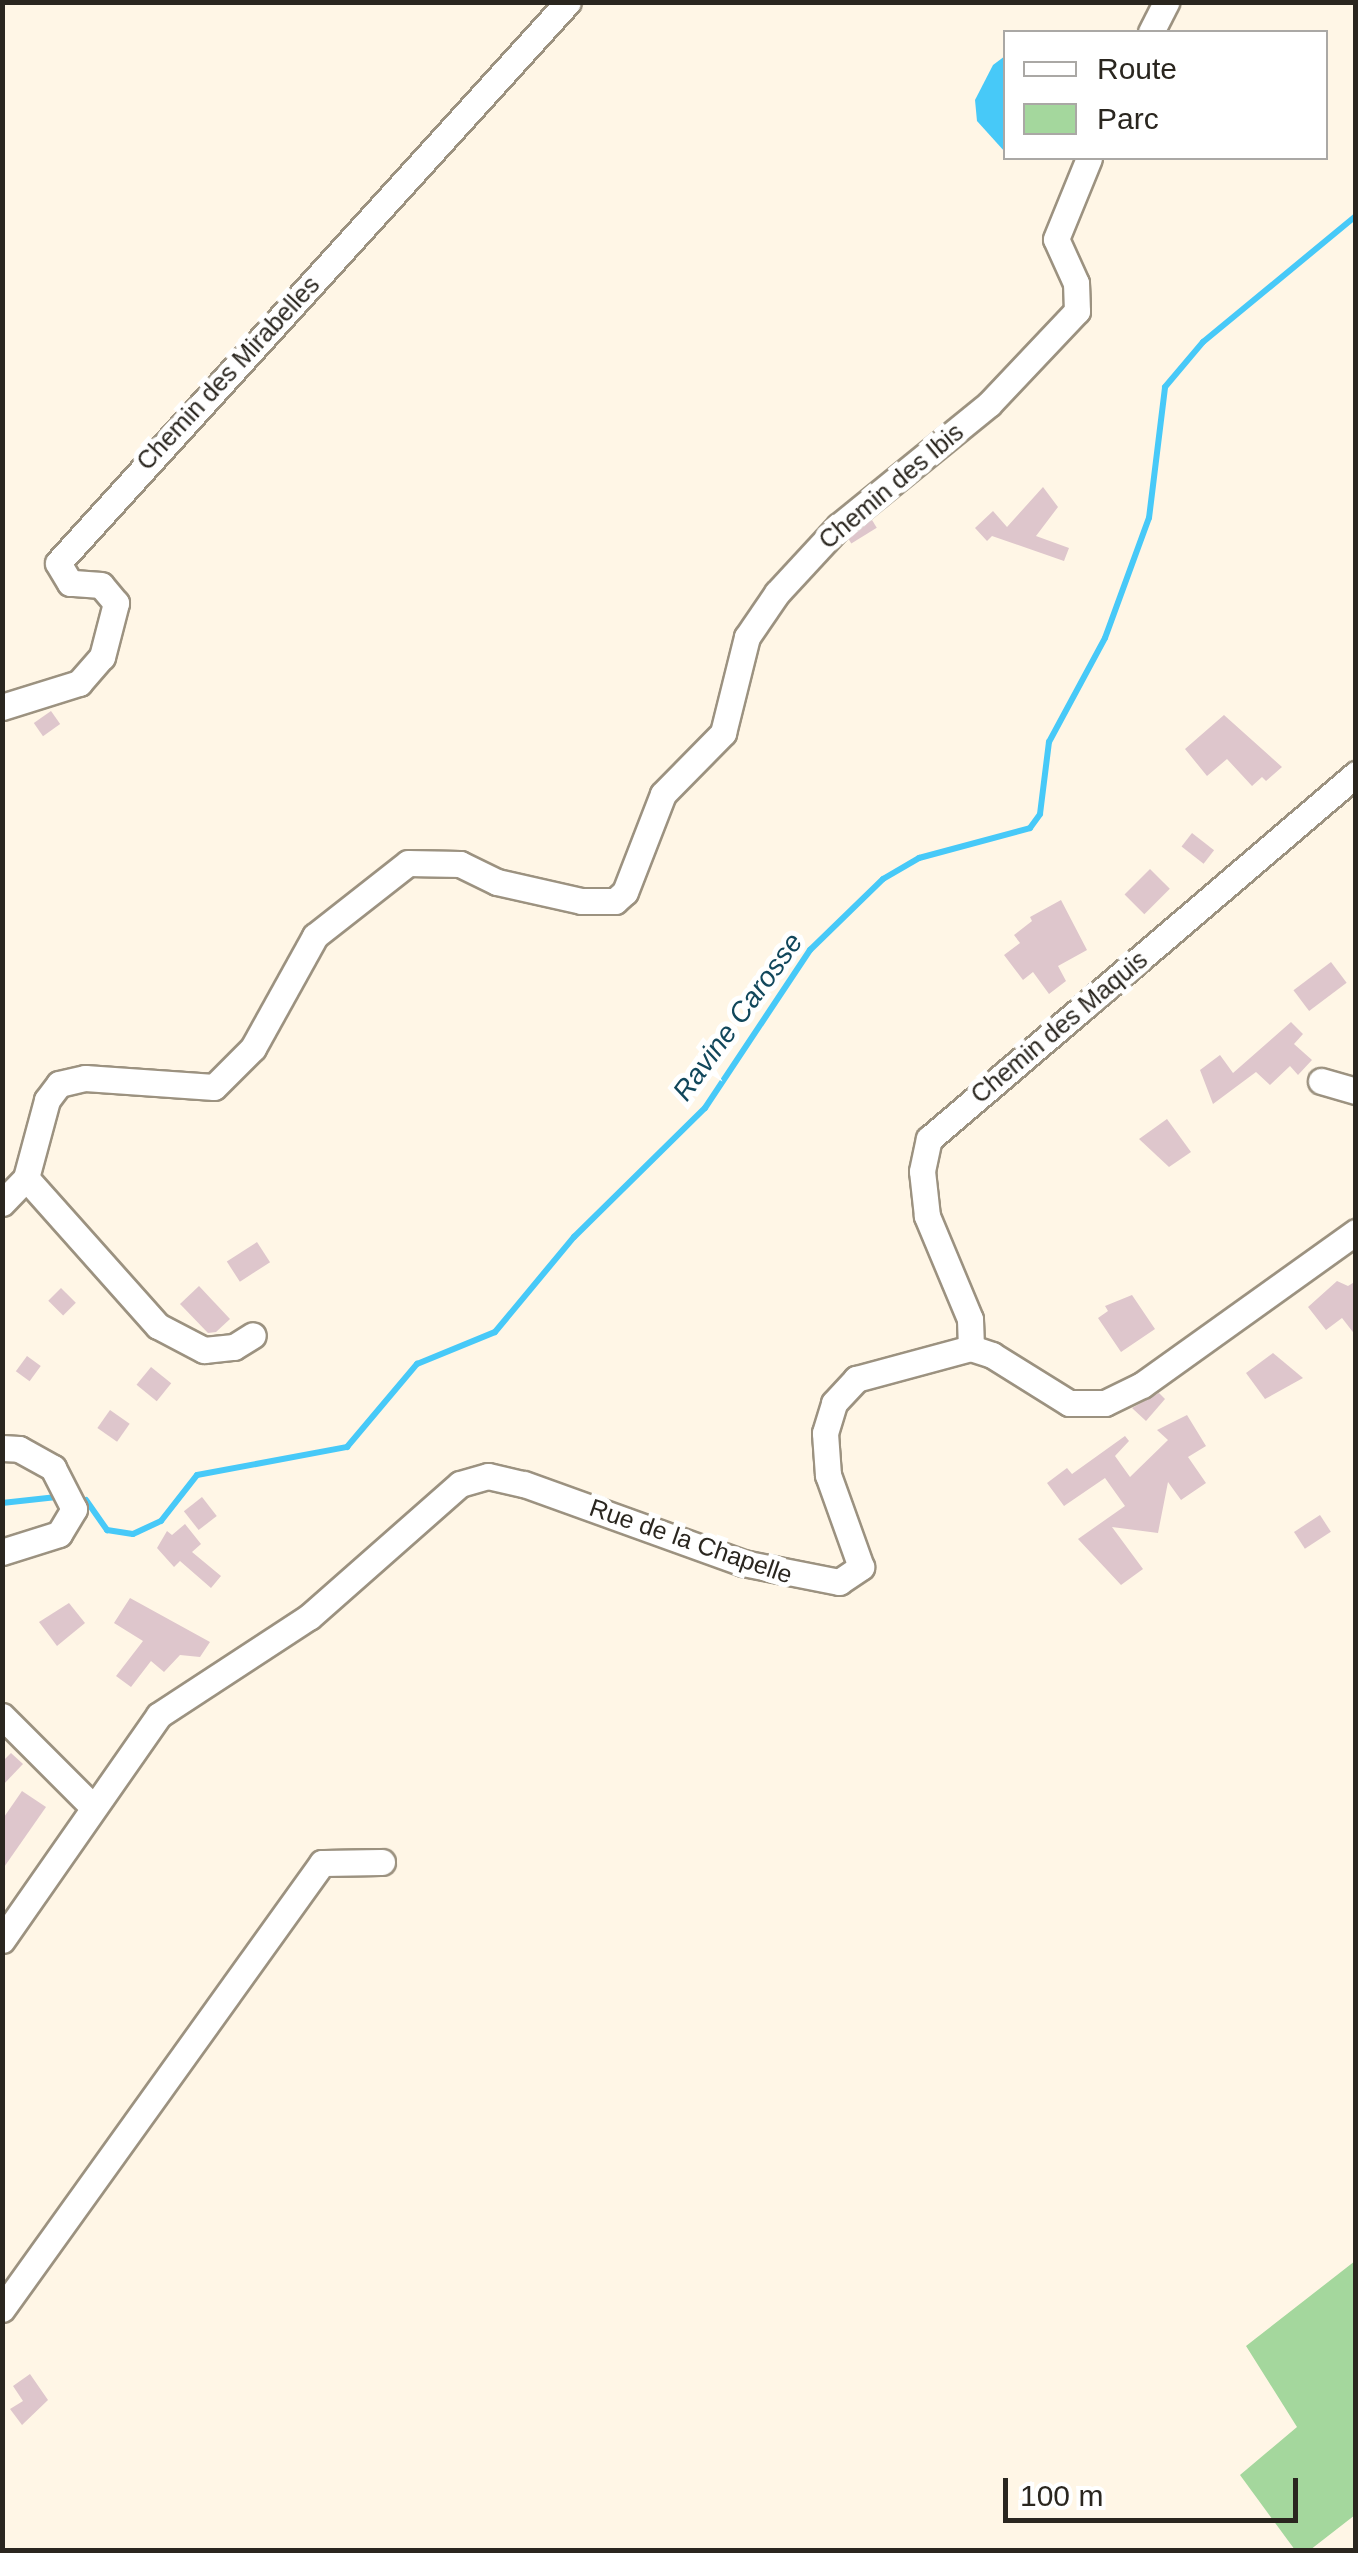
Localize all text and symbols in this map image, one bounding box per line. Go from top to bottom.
legend [1003,30,1328,160]
text: Route [1097,52,1177,85]
text: Parc [1097,102,1159,135]
street label: Chemin des Mirabelles [130,270,326,476]
street label: Chemin des Ibis [813,417,969,555]
water label: Ravine Carosse [666,927,810,1107]
street label: Chemin des Maquis [965,945,1153,1109]
street label: Rue de la Chapelle [586,1492,796,1590]
scale bar [1008,2458,1303,2520]
text: 100 m [1020,2479,1103,2512]

